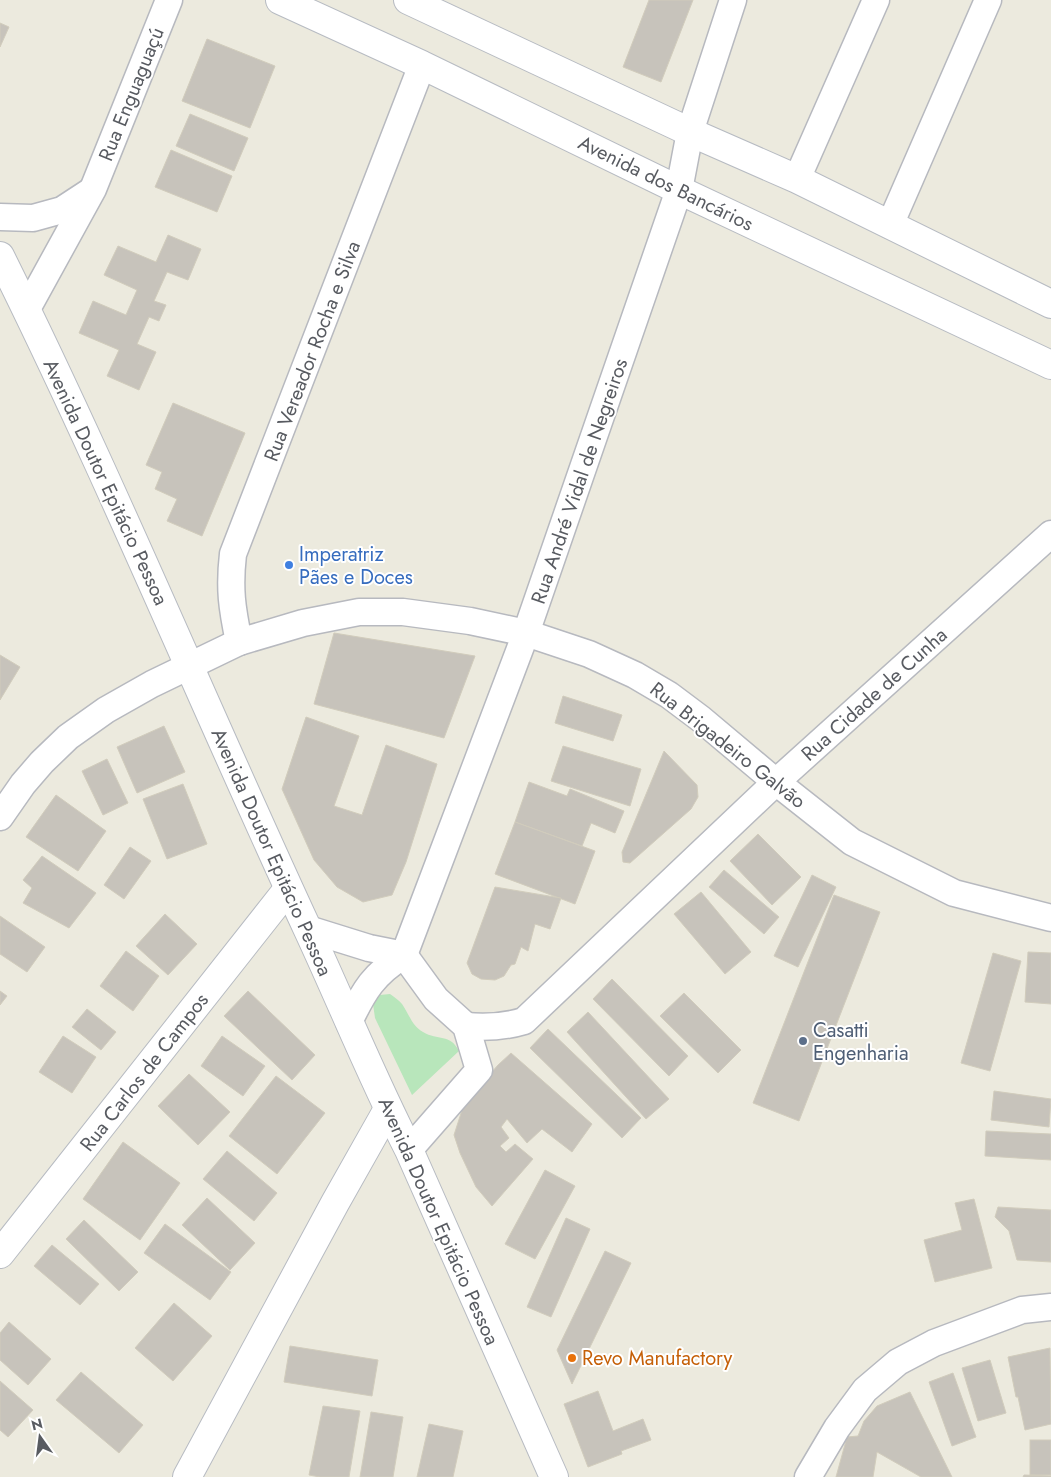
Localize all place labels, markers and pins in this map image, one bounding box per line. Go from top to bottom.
place label: Imperatriz Pães e Doces [299,540,413,592]
marker: Imperatriz Pães e Doces [283,559,295,571]
place label: Casatti Engenharia [813,1016,909,1068]
marker: Casatti Engenharia [797,1035,809,1047]
place label: Revo Manufactory [582,1344,733,1373]
marker: Revo Manufactory [566,1352,578,1364]

